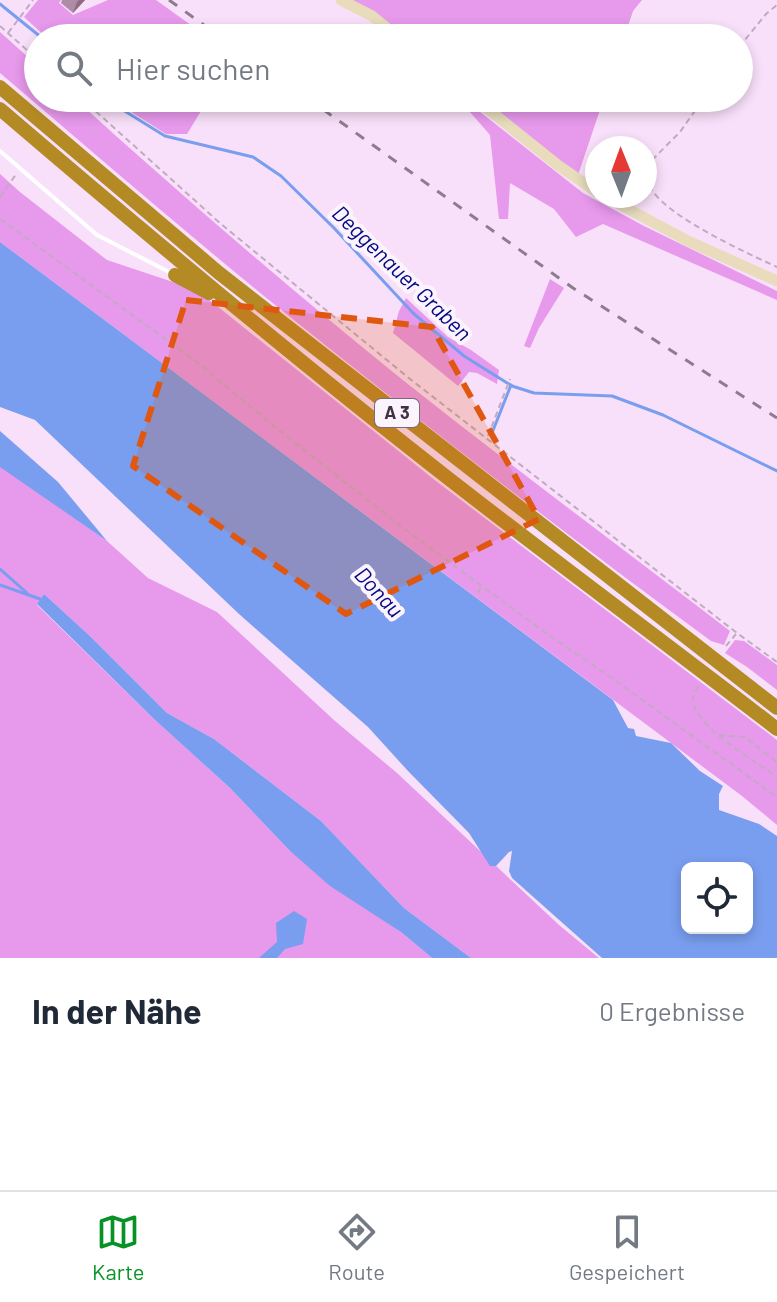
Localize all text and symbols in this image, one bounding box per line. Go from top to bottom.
search box [24,24,753,112]
icon: search [52,46,96,90]
text: Hier suchen [116,50,270,86]
north arrow [585,136,657,208]
water label: Deggenauer Graben [328,199,478,345]
road number: A 3 [375,399,419,427]
water label: Donau [350,561,409,622]
map controls [681,862,753,934]
button: locate [681,862,753,934]
text: In der Nähe [32,990,202,1031]
text: 0 Ergebnisse [599,995,745,1026]
tab: Karte [92,1210,144,1284]
tab: Route [328,1210,385,1284]
tab: Gespeichert [569,1210,685,1284]

